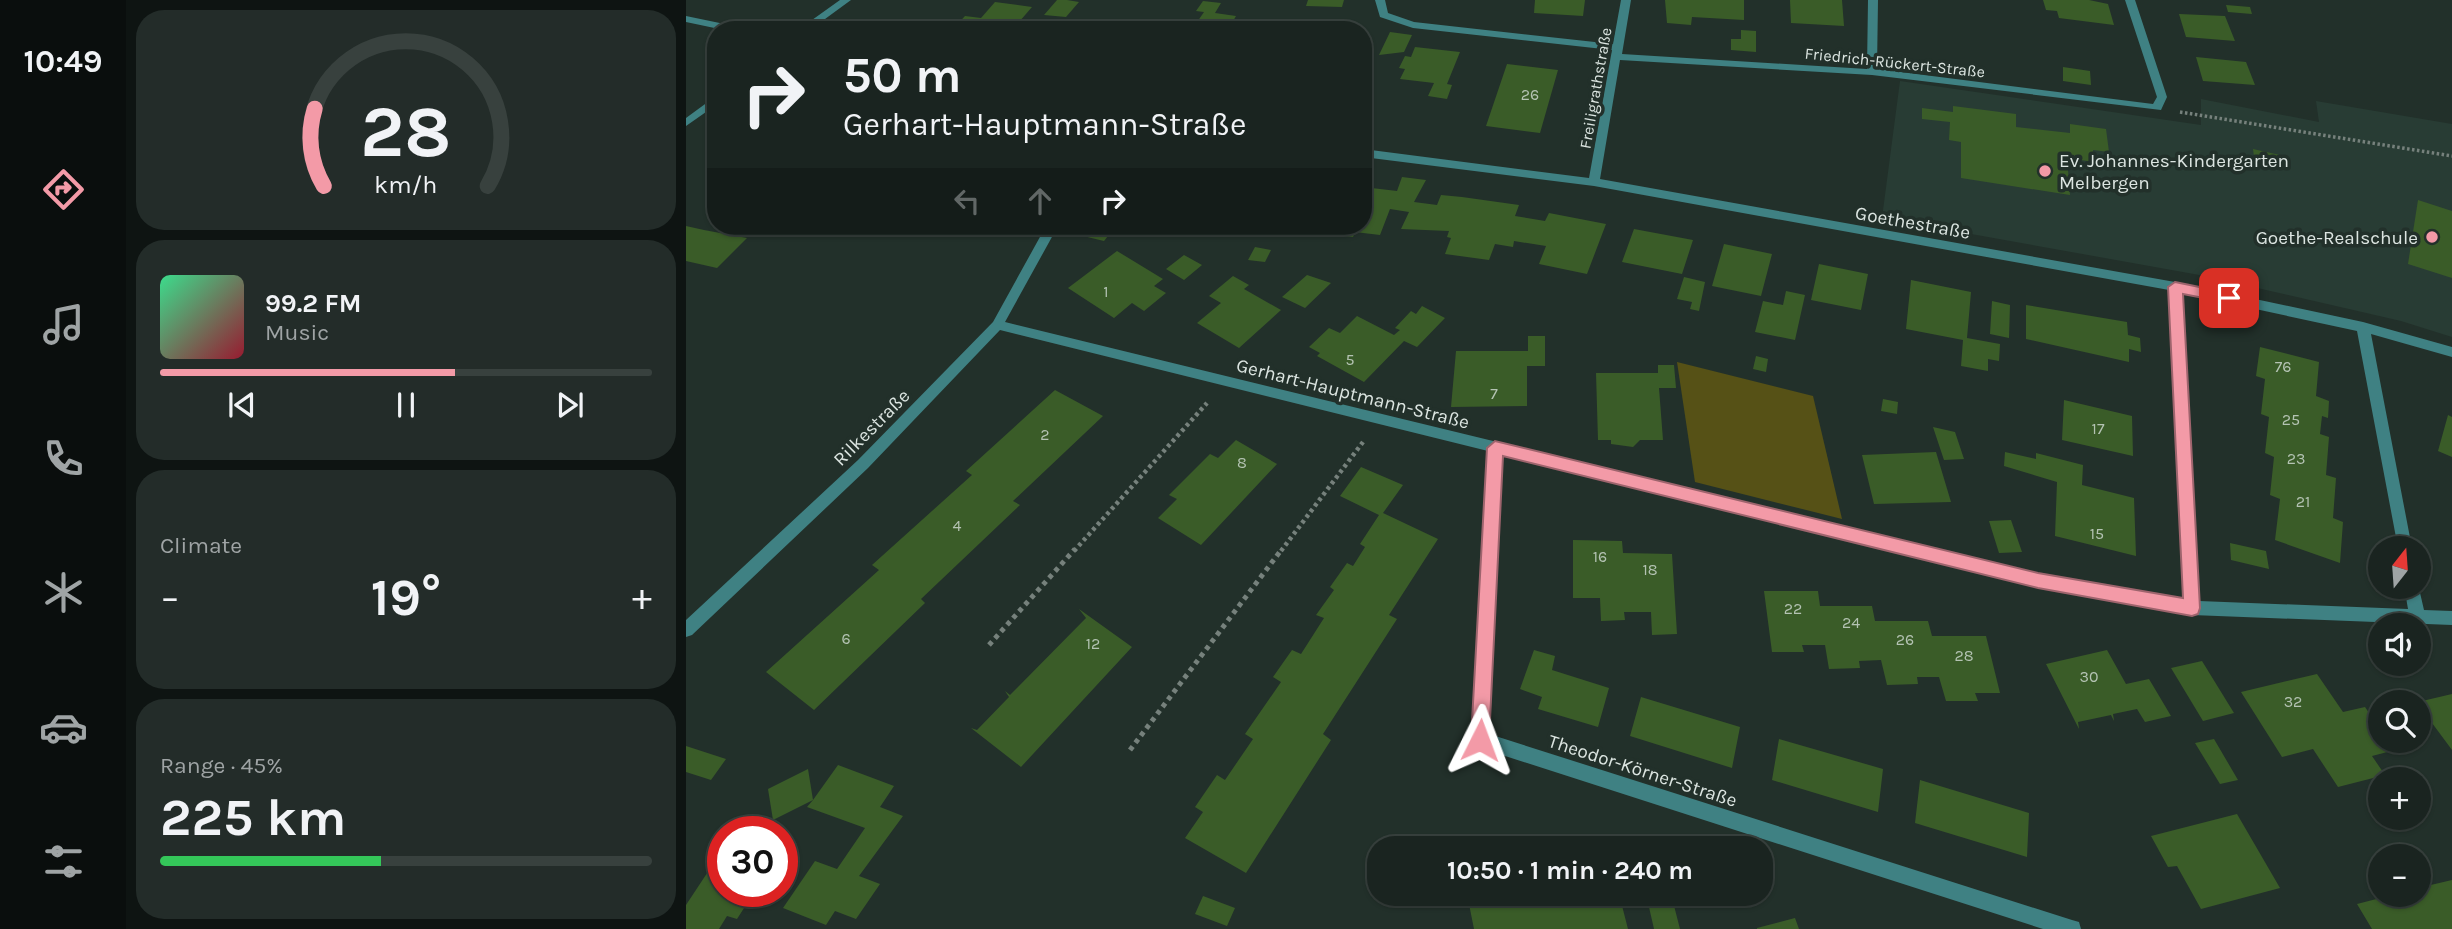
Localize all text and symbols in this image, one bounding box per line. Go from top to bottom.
street label: Freiligrathstraße [1575,26,1616,150]
text: 10:49 [24,43,102,80]
street label: Friedrich-Rückert-Straße [1804,44,1986,81]
text: 50 m [843,47,961,104]
icon: right [728,49,819,140]
house number: 26 [1521,85,1539,104]
text: 28 [360,89,452,174]
text: Gerhart-Hauptmann-Straße [843,106,1246,143]
place label: Ev. Johannes-Kindergarten Melbergen [2059,150,2289,194]
marker: Ev. Johannes-Kindergarten Melbergen [2037,163,2053,179]
icon: directions [39,165,88,214]
text: km/h [374,170,438,199]
icon: left [948,182,986,220]
icon: ahead [1021,182,1059,220]
icon: right [1094,182,1132,220]
street label: Goethestraße [1853,202,1972,244]
place label: Goethe-Realschule [2256,227,2418,249]
marker: Goethe-Realschule [2424,229,2440,245]
pin [2199,268,2259,328]
icon: arrive [2210,279,2248,317]
house number: 1 [1103,282,1109,301]
text: 99.2 FM [265,288,362,319]
icon: music [39,300,88,349]
text: Music [265,319,329,346]
house number: 5 [1345,350,1355,369]
street label: Gerhart-Hauptmann-Straße [1234,354,1472,434]
house number: 76 [2275,357,2291,376]
house number: 7 [1490,384,1498,403]
street label: Rilkestraße [829,385,914,470]
icon: previous [223,386,261,424]
icon: pause [387,386,425,424]
icon: next [551,386,589,424]
house number: 25 [2282,410,2300,429]
house number: 17 [2092,419,2105,438]
house number: 2 [1040,425,1050,444]
icon: phone [39,434,88,483]
house number: 23 [2287,449,2305,468]
house number: 8 [1237,453,1247,472]
house number: 21 [2296,492,2310,511]
house number: 4 [953,516,962,535]
house number: 15 [2090,524,2104,543]
text: Climate [160,532,242,559]
north arrow [2368,536,2431,598]
map controls [2368,536,2431,907]
house number: 16 [1593,547,1607,566]
house number: 18 [1642,560,1658,579]
text: 19° [371,567,441,628]
icon: climate [39,568,88,617]
text: − [160,575,180,620]
text: + [632,575,652,620]
house number: 22 [1784,599,1802,618]
house number: 24 [1842,613,1860,632]
button: sound [2368,613,2431,676]
house number: 6 [841,629,851,648]
house number: 26 [1896,630,1914,649]
house number: 12 [1086,634,1100,653]
house number: 28 [1954,646,1974,665]
house number: 30 [2080,667,2098,686]
button: search [2368,690,2431,753]
house number: 32 [2284,692,2302,711]
icon: car [39,703,88,752]
position arrow [1443,703,1517,777]
street label: Theodor-Körner-Straße [1546,730,1740,812]
text: Range · 45% [160,752,283,779]
button: + [2368,767,2431,830]
text: 225 km [160,787,346,848]
speed limit sign: 30 [707,816,798,907]
icon: filters [39,837,88,886]
button: − [2368,844,2431,907]
text: 10:50 · 1 min · 240 m [1447,855,1693,886]

